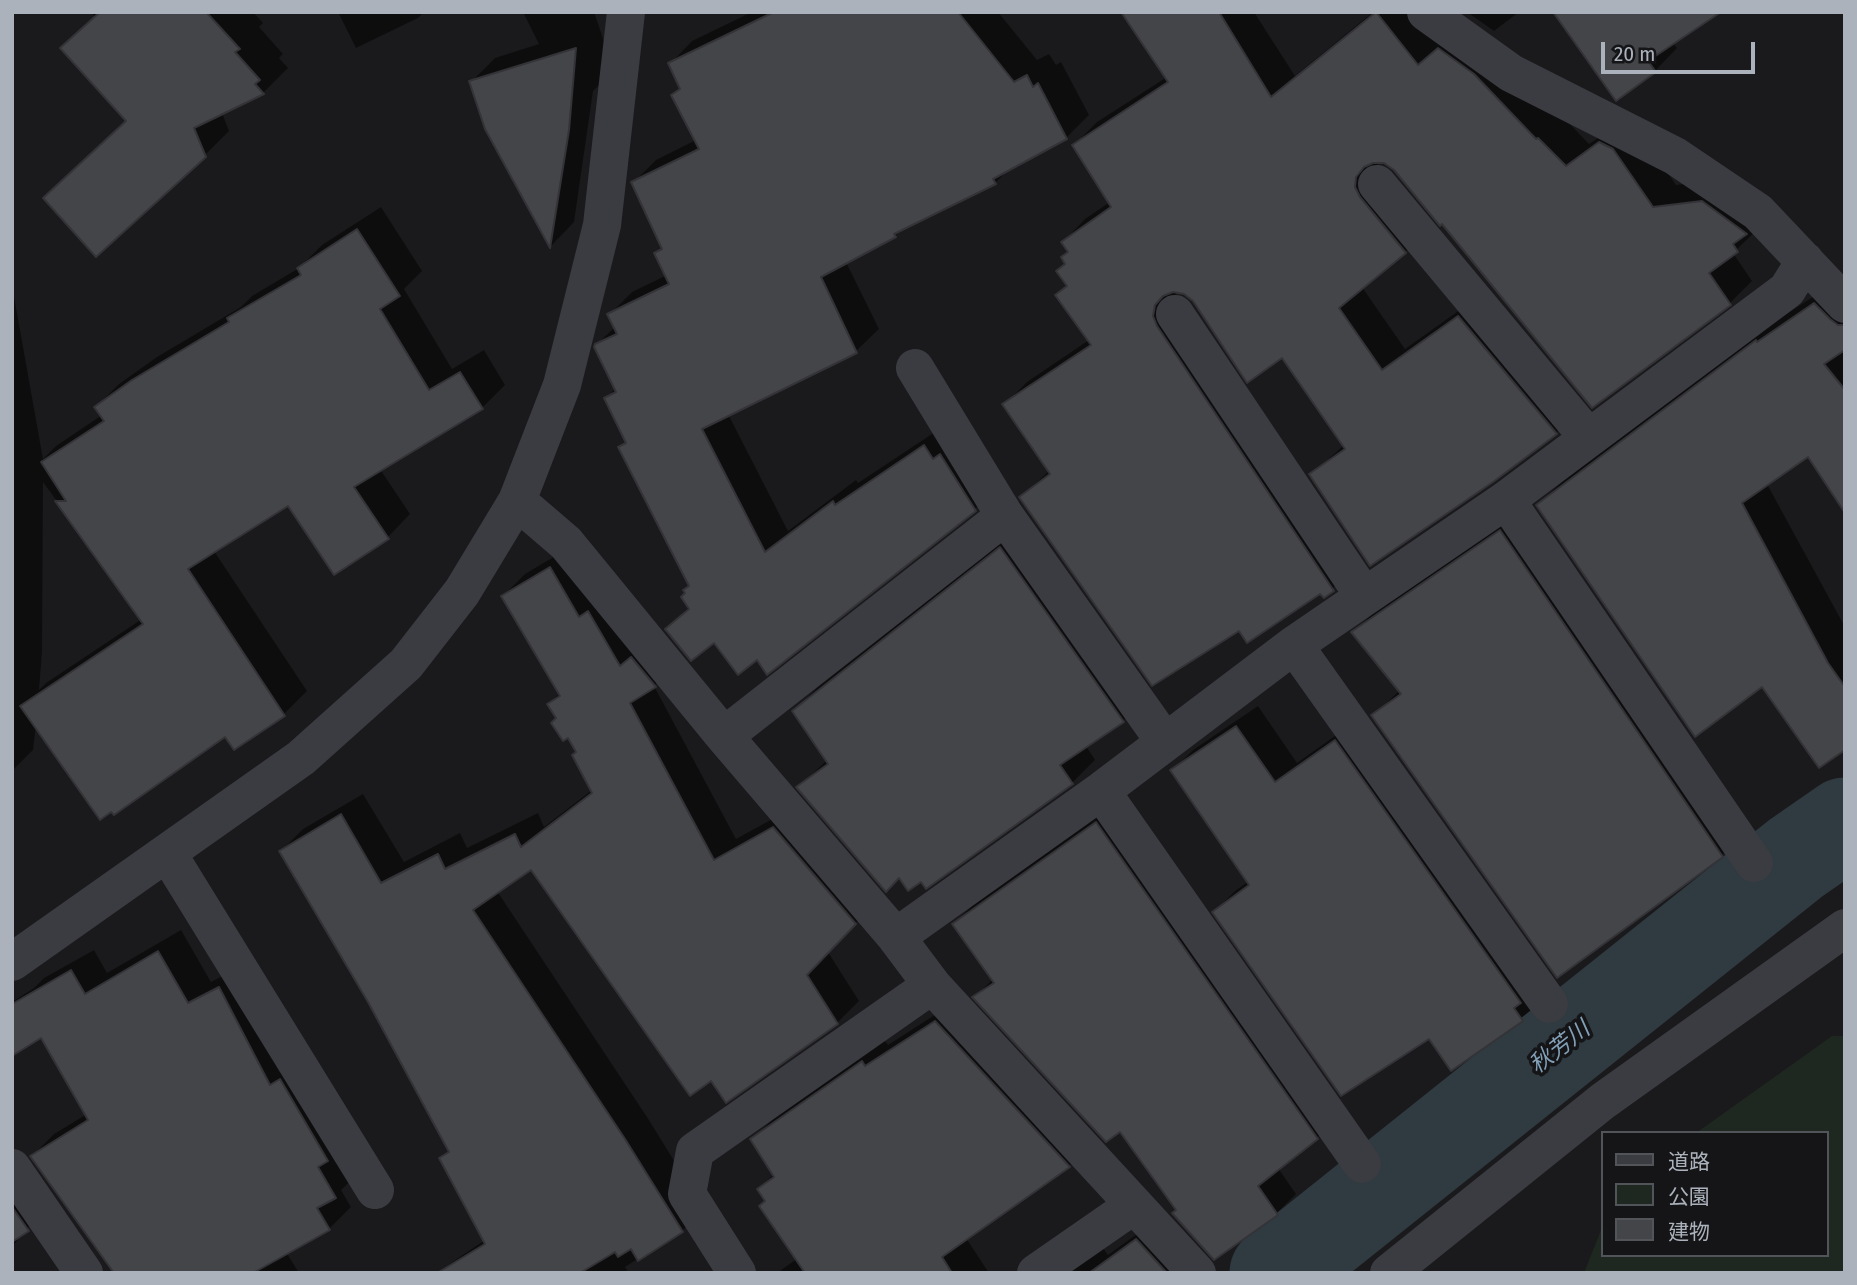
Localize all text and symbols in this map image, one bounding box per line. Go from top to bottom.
scale bar [1605,28,1759,72]
text: 20 m [1614,41,1655,67]
water label: 秋芳川 [1524,1016,1596,1080]
legend [1602,1131,1829,1257]
text: 道路 [1668,1149,1710,1175]
text: 公園 [1668,1184,1710,1210]
text: 建物 [1668,1219,1710,1245]

